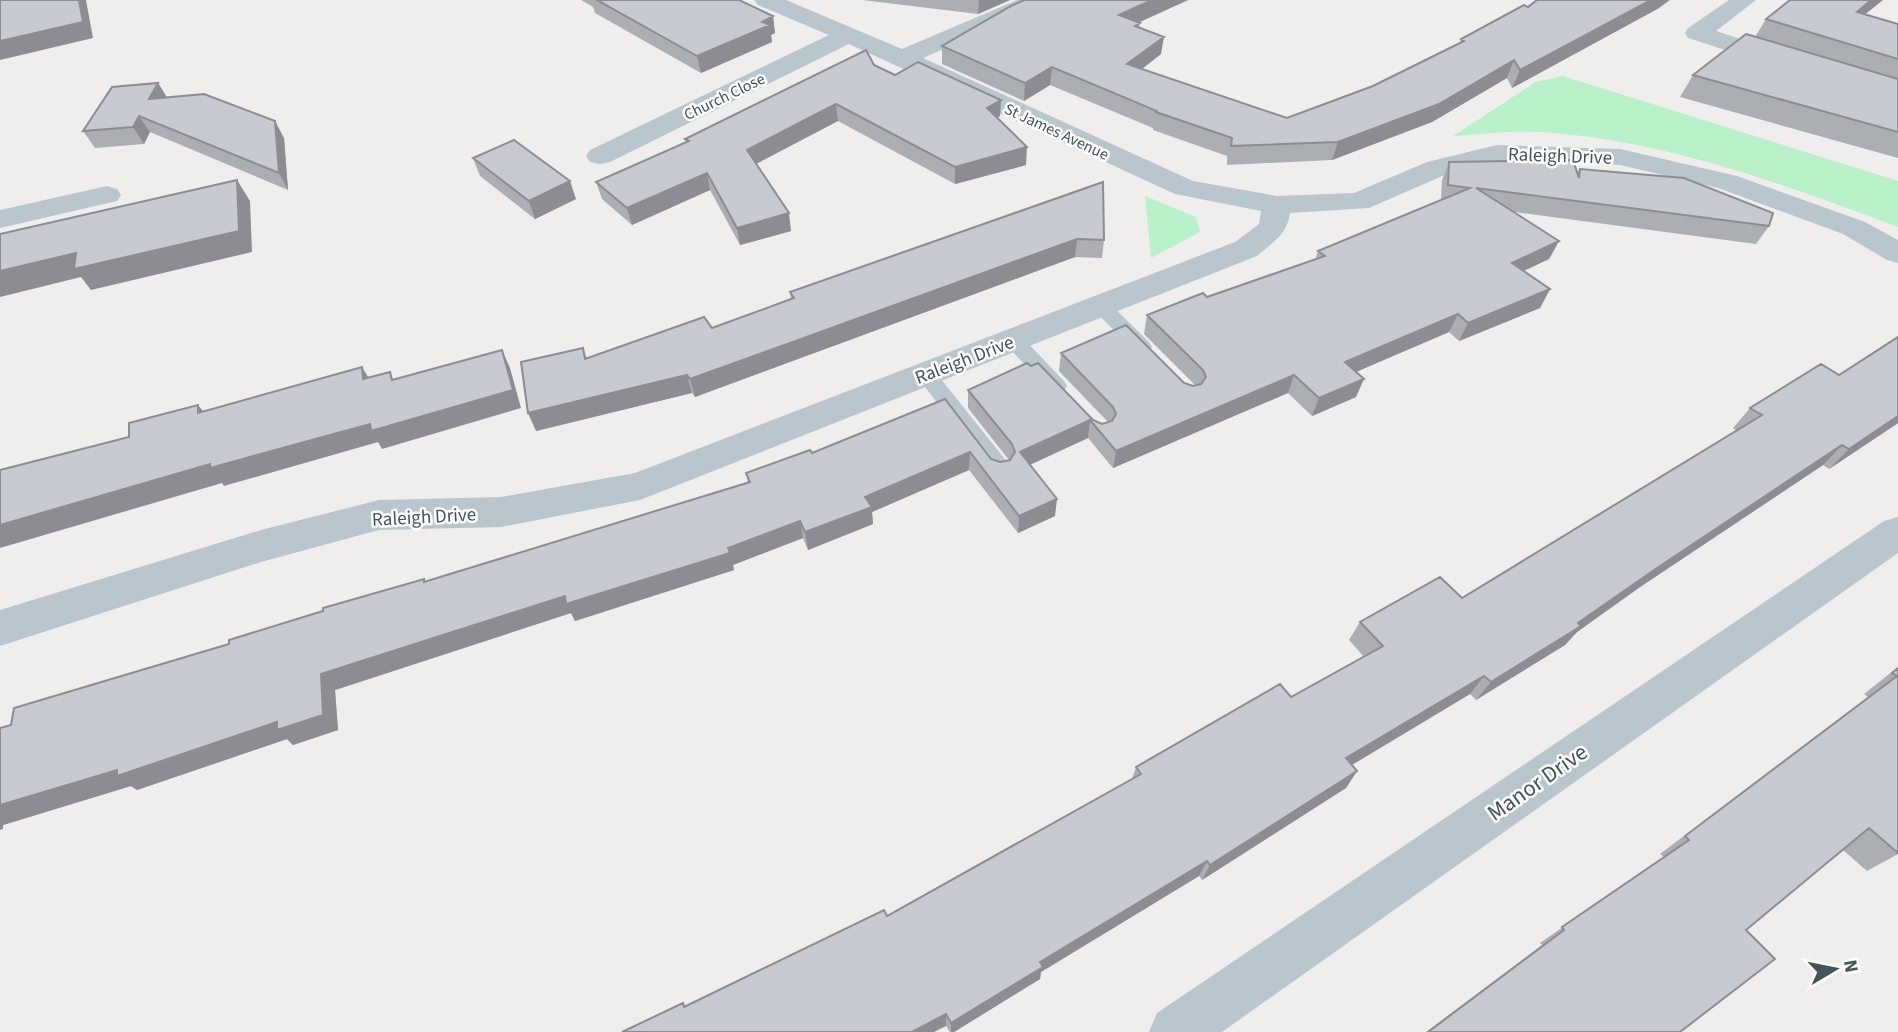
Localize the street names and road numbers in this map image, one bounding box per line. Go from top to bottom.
street label: Church Close [680,68,769,126]
street label: St James Avenue [1001,98,1112,166]
street label: Raleigh Drive [1507,141,1612,172]
street label: Raleigh Drive [911,329,1018,392]
street label: Raleigh Drive [371,501,477,534]
street label: Manor Drive [1480,736,1594,829]

